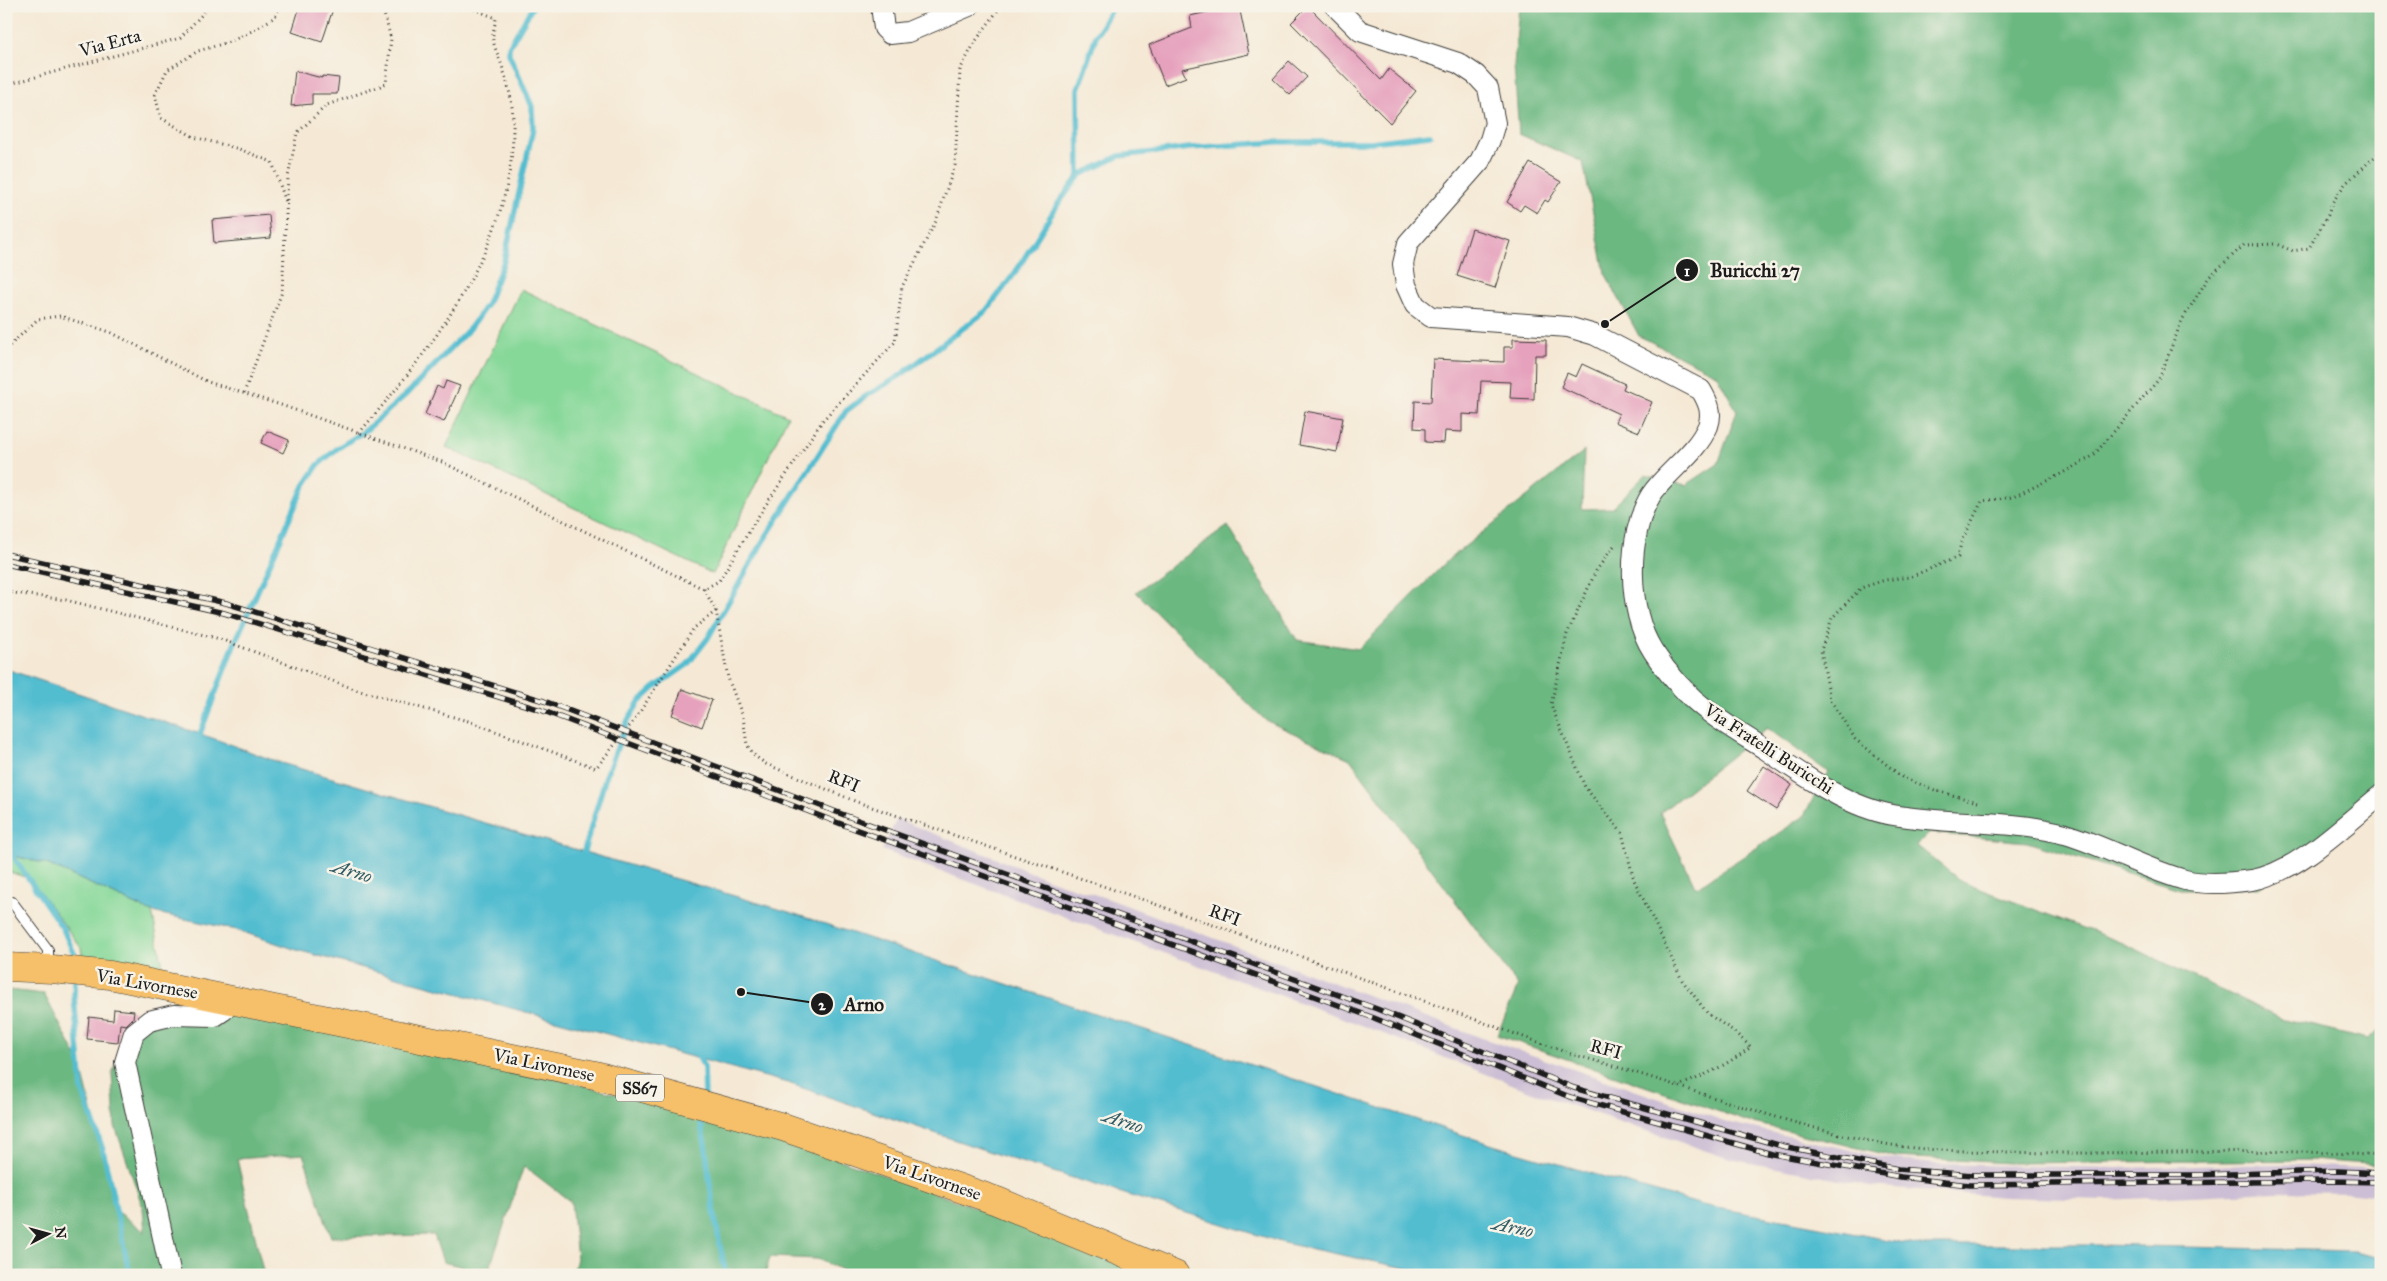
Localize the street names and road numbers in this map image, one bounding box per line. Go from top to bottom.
street label: Via Erta [76,24,143,62]
street label: Via Fratelli Buricchi [1699,698,1838,799]
street label: RFI [825,765,863,797]
street label: RFI [1206,899,1244,931]
street label: Via Livornese [94,964,199,1004]
street label: RFI [1588,1034,1625,1064]
street label: Via Livornese [491,1043,597,1086]
road number: SS67 [616,1074,664,1102]
street label: Via Livornese [879,1151,984,1205]

